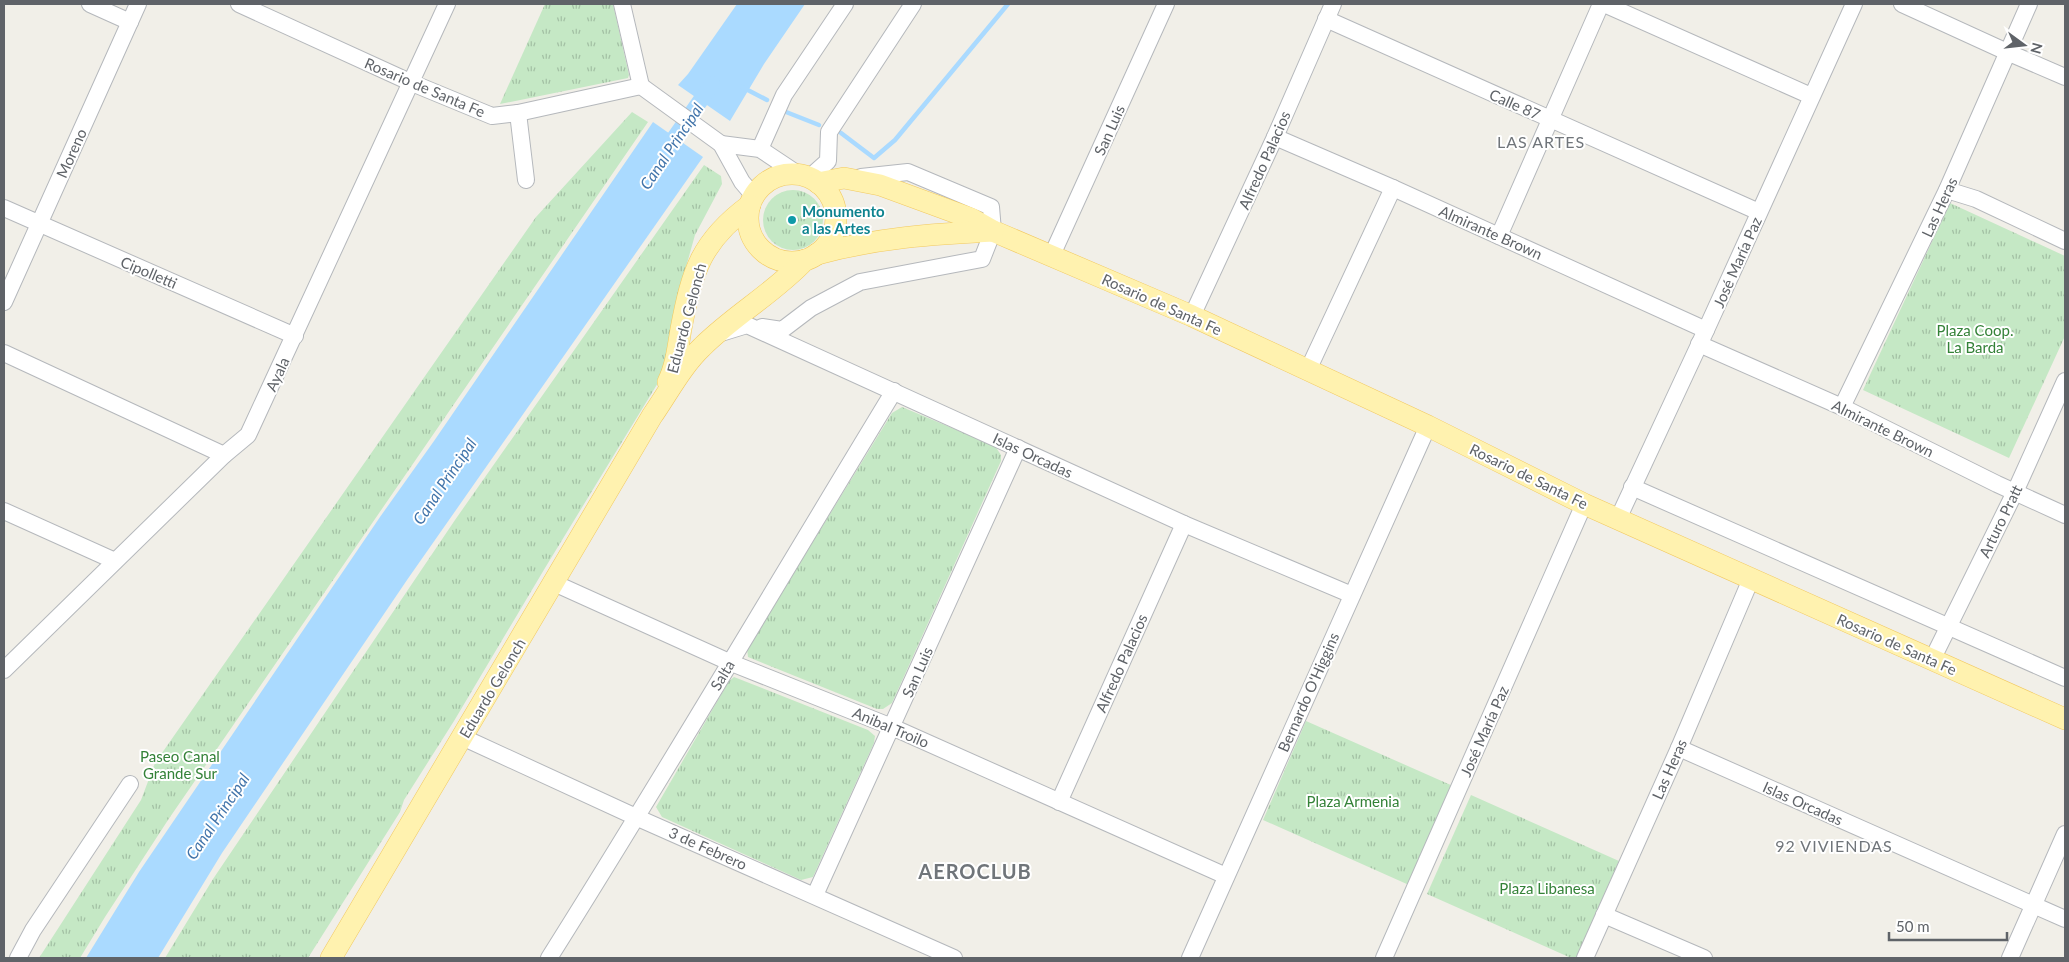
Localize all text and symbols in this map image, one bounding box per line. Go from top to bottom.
north arrow [1999,20,2049,70]
text: N [2027,41,2047,56]
street label: Rosario de Santa Fe [362,53,488,121]
street label: Calle 87 [1487,85,1543,123]
water label: Canal Principal [635,99,707,193]
street label: San Luis [1090,102,1128,158]
street label: Alfredo Palacios [1234,108,1294,212]
street label: Moreno [52,126,90,180]
district label: LAS ARTES [1497,132,1585,151]
street label: Las Heras [1917,174,1961,240]
street label: Almirante Brown [1437,201,1545,263]
place label: Monumento a las Artes [802,202,885,237]
marker: Monumento a las Artes [786,214,798,226]
street label: José María Paz [1709,214,1765,310]
street label: Cipolletti [118,252,180,292]
street label: Eduardo Gelonch [663,261,709,375]
street label: Rosario de Santa Fe [1099,270,1225,339]
park label: Plaza Coop. La Barda [1937,321,2013,356]
street label: Ayala [261,354,293,394]
street label: Almirante Brown [1829,396,1937,460]
street label: Islas Orcadas [990,429,1076,481]
water label: Canal Principal [408,434,480,528]
street label: Rosario de Santa Fe [1467,440,1591,512]
street label: Arturo Pratt [1975,481,2026,560]
street label: Rosario de Santa Fe [1834,610,1960,679]
street label: Alfredo Palacios [1091,611,1151,715]
street label: Bernardo O'Higgins [1274,630,1342,754]
street label: Eduardo Gelonch [455,635,529,741]
street label: San Luis [898,644,936,700]
street label: Salta [706,657,738,693]
street label: José María Paz [1456,683,1512,779]
street label: Anibal Troilo [850,703,932,751]
street label: Las Heras [1648,736,1690,802]
park label: Paseo Canal Grande Sur [140,747,220,782]
water label: Canal Principal [181,769,253,863]
street label: Islas Orcadas [1760,777,1846,829]
park label: Plaza Armenia [1307,792,1399,810]
street label: 3 de Febrero [666,823,750,873]
district label: 92 VIVIENDAS [1775,836,1893,855]
district label: AEROCLUB [917,859,1032,883]
park label: Plaza Libanesa [1499,879,1595,897]
scale bar [1889,910,2006,942]
text: 50 m [1896,917,1930,935]

